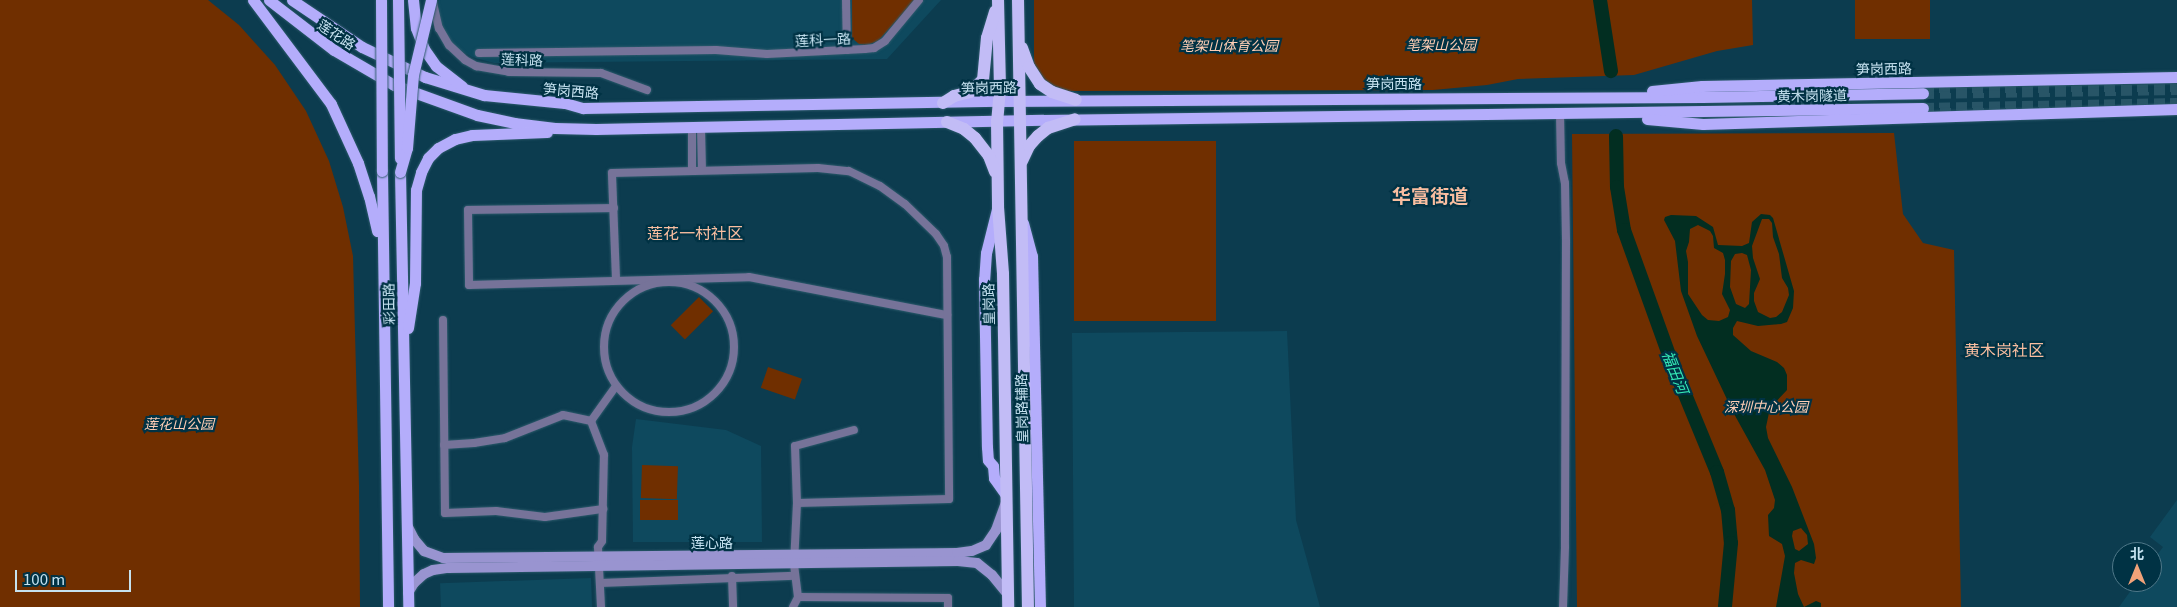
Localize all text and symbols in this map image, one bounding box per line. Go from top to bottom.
street label: 莲花路 [315,15,359,53]
street label: 莲科一路 [795,29,851,49]
park label: 笔架山公园 [1406,36,1476,52]
park label: 笔架山体育公园 [1180,37,1278,53]
street label: 莲科路 [501,50,543,68]
street label: 笋岗西路 [1856,59,1912,77]
street label: 笋岗西路 [1366,75,1422,91]
street label: 笋岗西路 [961,78,1017,96]
street label: 笋岗西路 [542,79,600,101]
street label: 黄木岗隧道 [1777,86,1847,104]
district label: 华富街道 [1392,184,1468,206]
district label: 莲花一村社区 [647,222,743,242]
street label: 彩田路 [379,283,397,325]
street label: 皇岗路 [979,283,997,325]
district label: 黄木岗社区 [1964,339,2044,359]
water label: 福田河 [1659,348,1693,396]
street label: 皇岗路辅路 [1012,373,1030,443]
park label: 深圳中心公园 [1724,398,1808,414]
park label: 莲花山公园 [144,415,214,431]
street label: 莲心路 [691,534,733,550]
north arrow [2112,542,2162,592]
text: 北 [2130,543,2144,563]
scale bar [18,560,134,592]
text: 100 m [23,568,65,589]

